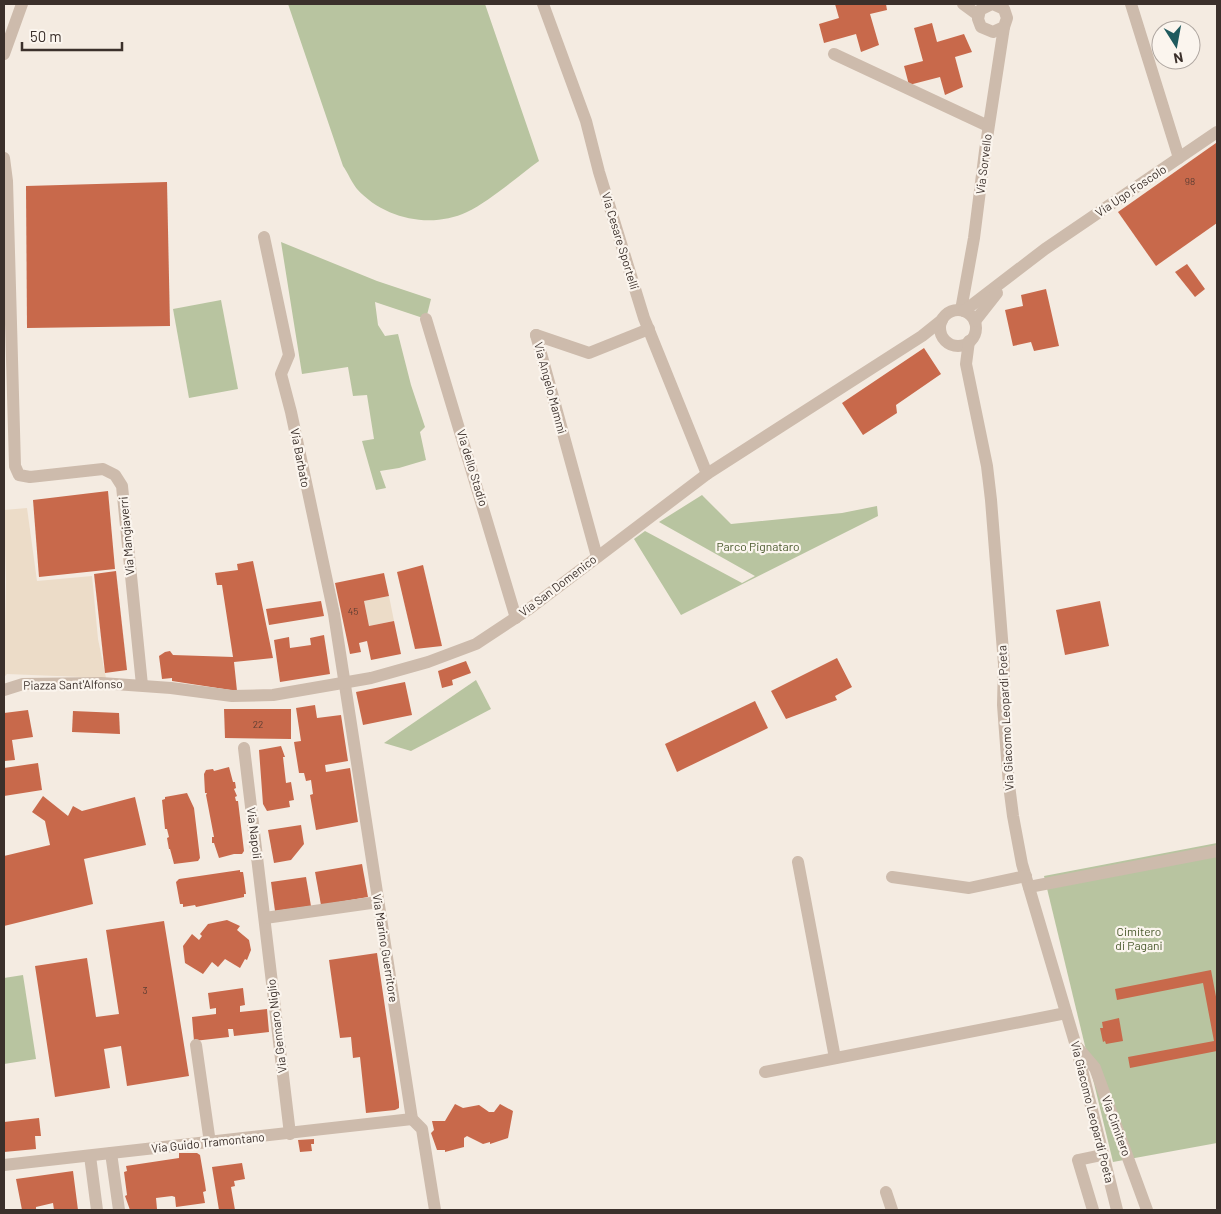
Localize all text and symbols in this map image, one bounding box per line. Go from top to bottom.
scale bar [22,20,122,52]
north arrow [1151,20,1201,70]
text: 50 m [30,27,62,45]
text: N [1172,49,1185,67]
street label: Via Sorvello [972,133,994,195]
street label: Via Ugo Foscolo [1092,161,1169,219]
house number: 98 [1185,175,1195,187]
street label: Via Cesare Sportelli [599,190,642,291]
street label: Via Angelo Mammì [532,341,570,435]
street label: Via Barbato [288,427,314,489]
street label: Via dello Stadio [455,428,491,508]
street label: Via Mangiaverri [116,496,136,576]
park label: Parco Pignataro [716,539,800,553]
street label: Via San Domenico [516,552,599,619]
house number: 45 [348,605,358,617]
street label: Via Giacomo Leopardi Poeta [994,645,1016,791]
street label: Piazza Sant'Alfonso [23,676,123,692]
house number: 22 [253,718,263,730]
street label: Via Napoli [245,806,265,859]
street label: Via Marino Guerritore [371,893,401,1003]
park label: Cimitero di Pagani [1115,924,1163,952]
street label: Via Gennaro Niglio [263,978,289,1074]
house number: 3 [142,984,148,996]
street label: Via Giacomo Leopardi Poeta [1069,1039,1117,1184]
street label: Via Cimitero [1100,1093,1134,1158]
street label: Via Guido Tramontano [150,1129,265,1155]

